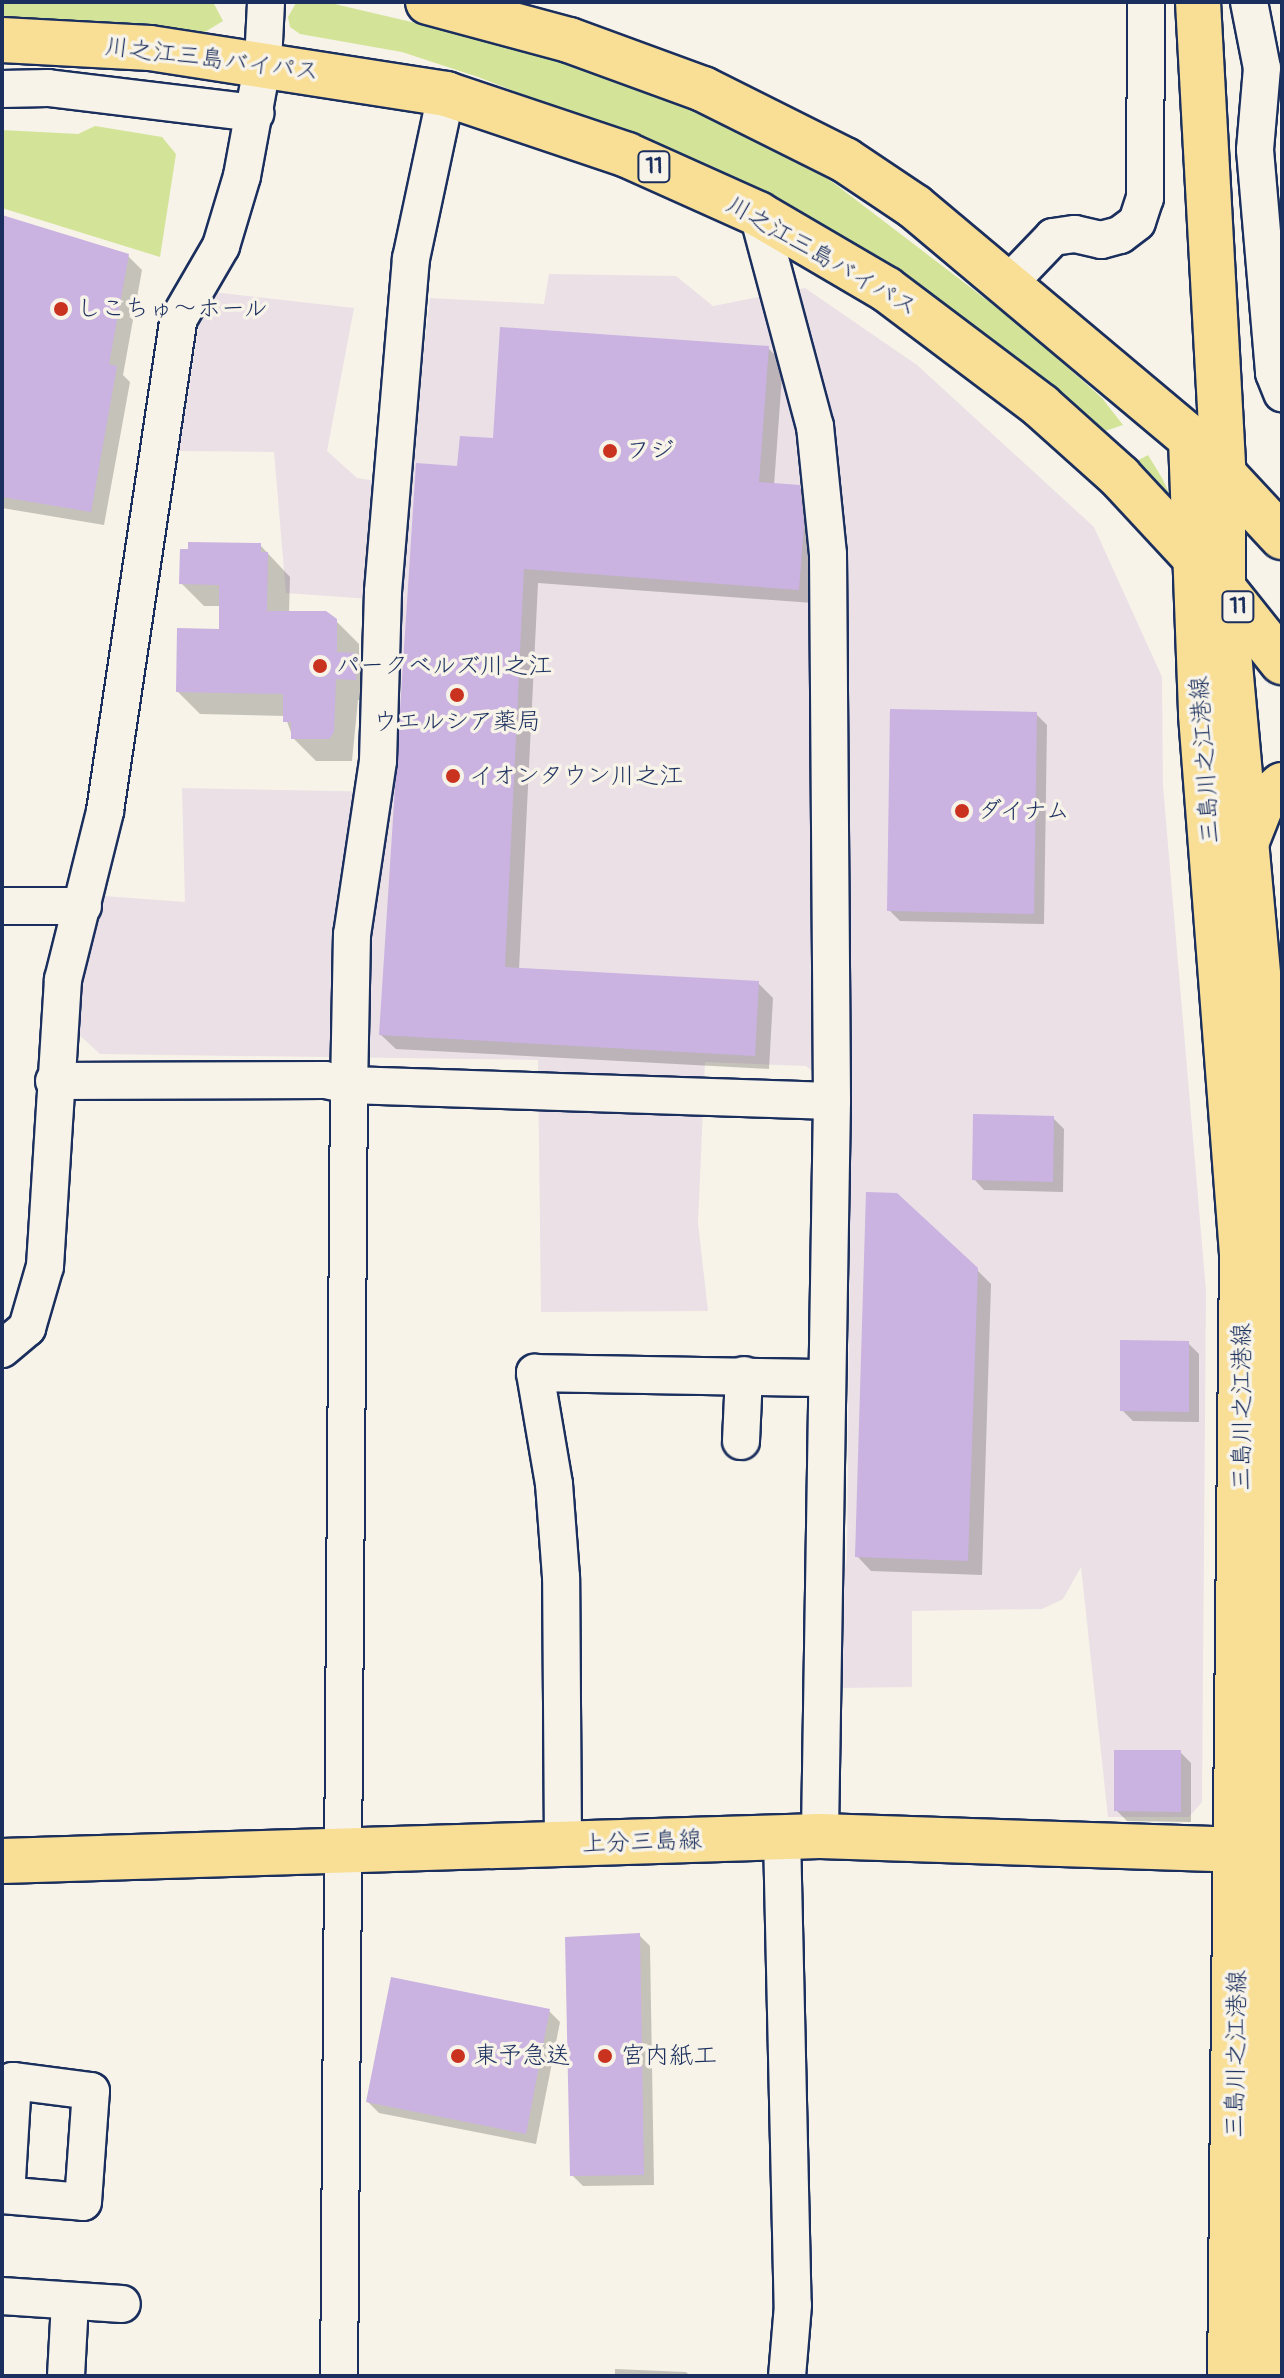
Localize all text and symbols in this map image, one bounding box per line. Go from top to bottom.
street label: 川之江三島バイパス [103,32,321,86]
road number: 11 [636,149,672,185]
street label: 川之江三島バイパス [721,190,923,322]
place label: しこちゅ～ホール [77,295,269,323]
marker: しこちゅ～ホール [52,300,70,318]
place label: フジ [626,437,674,465]
marker: フジ [601,442,619,460]
road number: 11 [1220,589,1256,625]
place label: パークベルズ川之江 [336,652,552,680]
marker: パークベルズ川之江 [311,657,329,675]
street label: 三島川之江港線 [1185,675,1225,845]
marker: ウエルシア薬局 [448,686,466,704]
place label: ウエルシア薬局 [373,708,541,736]
place label: イオンタウン川之江 [469,762,685,790]
marker: イオンタウン川之江 [444,767,462,785]
place label: ダイナム [978,797,1074,825]
marker: ダイナム [953,802,971,820]
street label: 三島川之江港線 [1228,1323,1256,1491]
street label: 上分三島線 [582,1826,702,1858]
street label: 三島川之江港線 [1220,1970,1252,2138]
place label: 東予急送 [474,2042,570,2070]
place label: 宮内紙工 [621,2042,717,2070]
marker: 東予急送 [449,2047,467,2065]
marker: 宮内紙工 [596,2047,614,2065]

